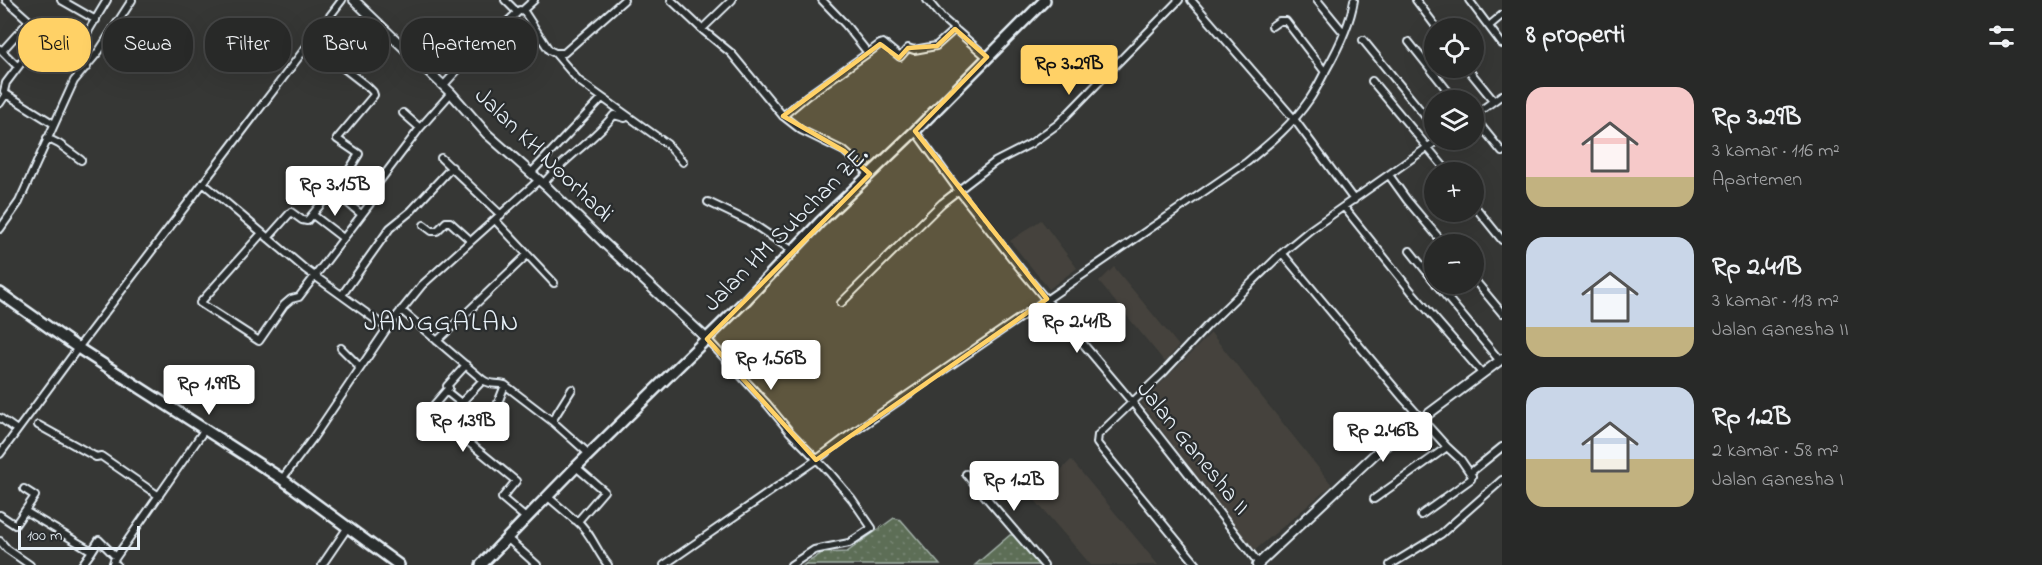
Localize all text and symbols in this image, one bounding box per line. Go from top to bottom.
text: 8 properti [1526,17,1625,55]
chip: Beli [18,18,91,72]
chip: Sewa [103,18,193,72]
chip: Filter [205,18,291,72]
chip: Baru [303,18,389,72]
chip: Apartemen [401,18,537,72]
map controls [1424,18,1484,294]
button: locate [1424,18,1484,78]
icon: filters [1985,20,2018,53]
pin: Rp 3.29B [1007,45,1131,96]
text: Rp 3.29B [1035,50,1103,79]
street label: Jalan KH Noorhadi [465,80,621,232]
button: layers [1424,90,1484,150]
text: Rp 3.29B [1712,99,1801,137]
icon: home [1574,111,1646,183]
text: 3 kamar · 116 m² [1712,137,1840,166]
street label: Jalan HM Subchan ZE. [696,139,878,321]
button: + [1424,162,1484,222]
pin: Rp 3.15B [273,166,397,217]
text: Apartemen [1712,166,1802,195]
text: Rp 3.15B [300,171,370,200]
button: − [1424,234,1484,294]
text: Rp 2.41B [1712,249,1802,287]
icon: home [1574,261,1646,333]
text: 3 kamar · 113 m² [1712,287,1839,316]
pin: Rp 2.41B [1015,303,1139,354]
district label: JANGGALAN [364,304,520,343]
text: Rp 2.41B [1042,308,1112,337]
text: Jalan Ganesha II [1712,316,1849,345]
pin: Rp 1.56B [709,340,833,391]
text: Rp 1.56B [735,345,807,374]
pin: Rp 1.99B [147,365,271,416]
text: Rp 1.99B [178,370,240,399]
street label: Jalan Ganesha II [1127,374,1257,524]
text: Rp 1.2B [1712,399,1791,437]
pin: Rp 1.39B [401,402,525,453]
text: Rp 1.39B [430,407,496,436]
icon: home [1574,411,1646,483]
pin: Rp 2.46B [1321,412,1445,463]
text: Rp 2.46B [1347,417,1419,446]
text: 2 kamar · 58 m² [1712,437,1839,466]
pin: Rp 1.2B [959,461,1069,512]
text: Rp 1.2B [984,466,1044,495]
text: Jalan Ganesha I [1712,466,1844,495]
scale bar [18,523,140,550]
text: 100 m [27,524,62,548]

